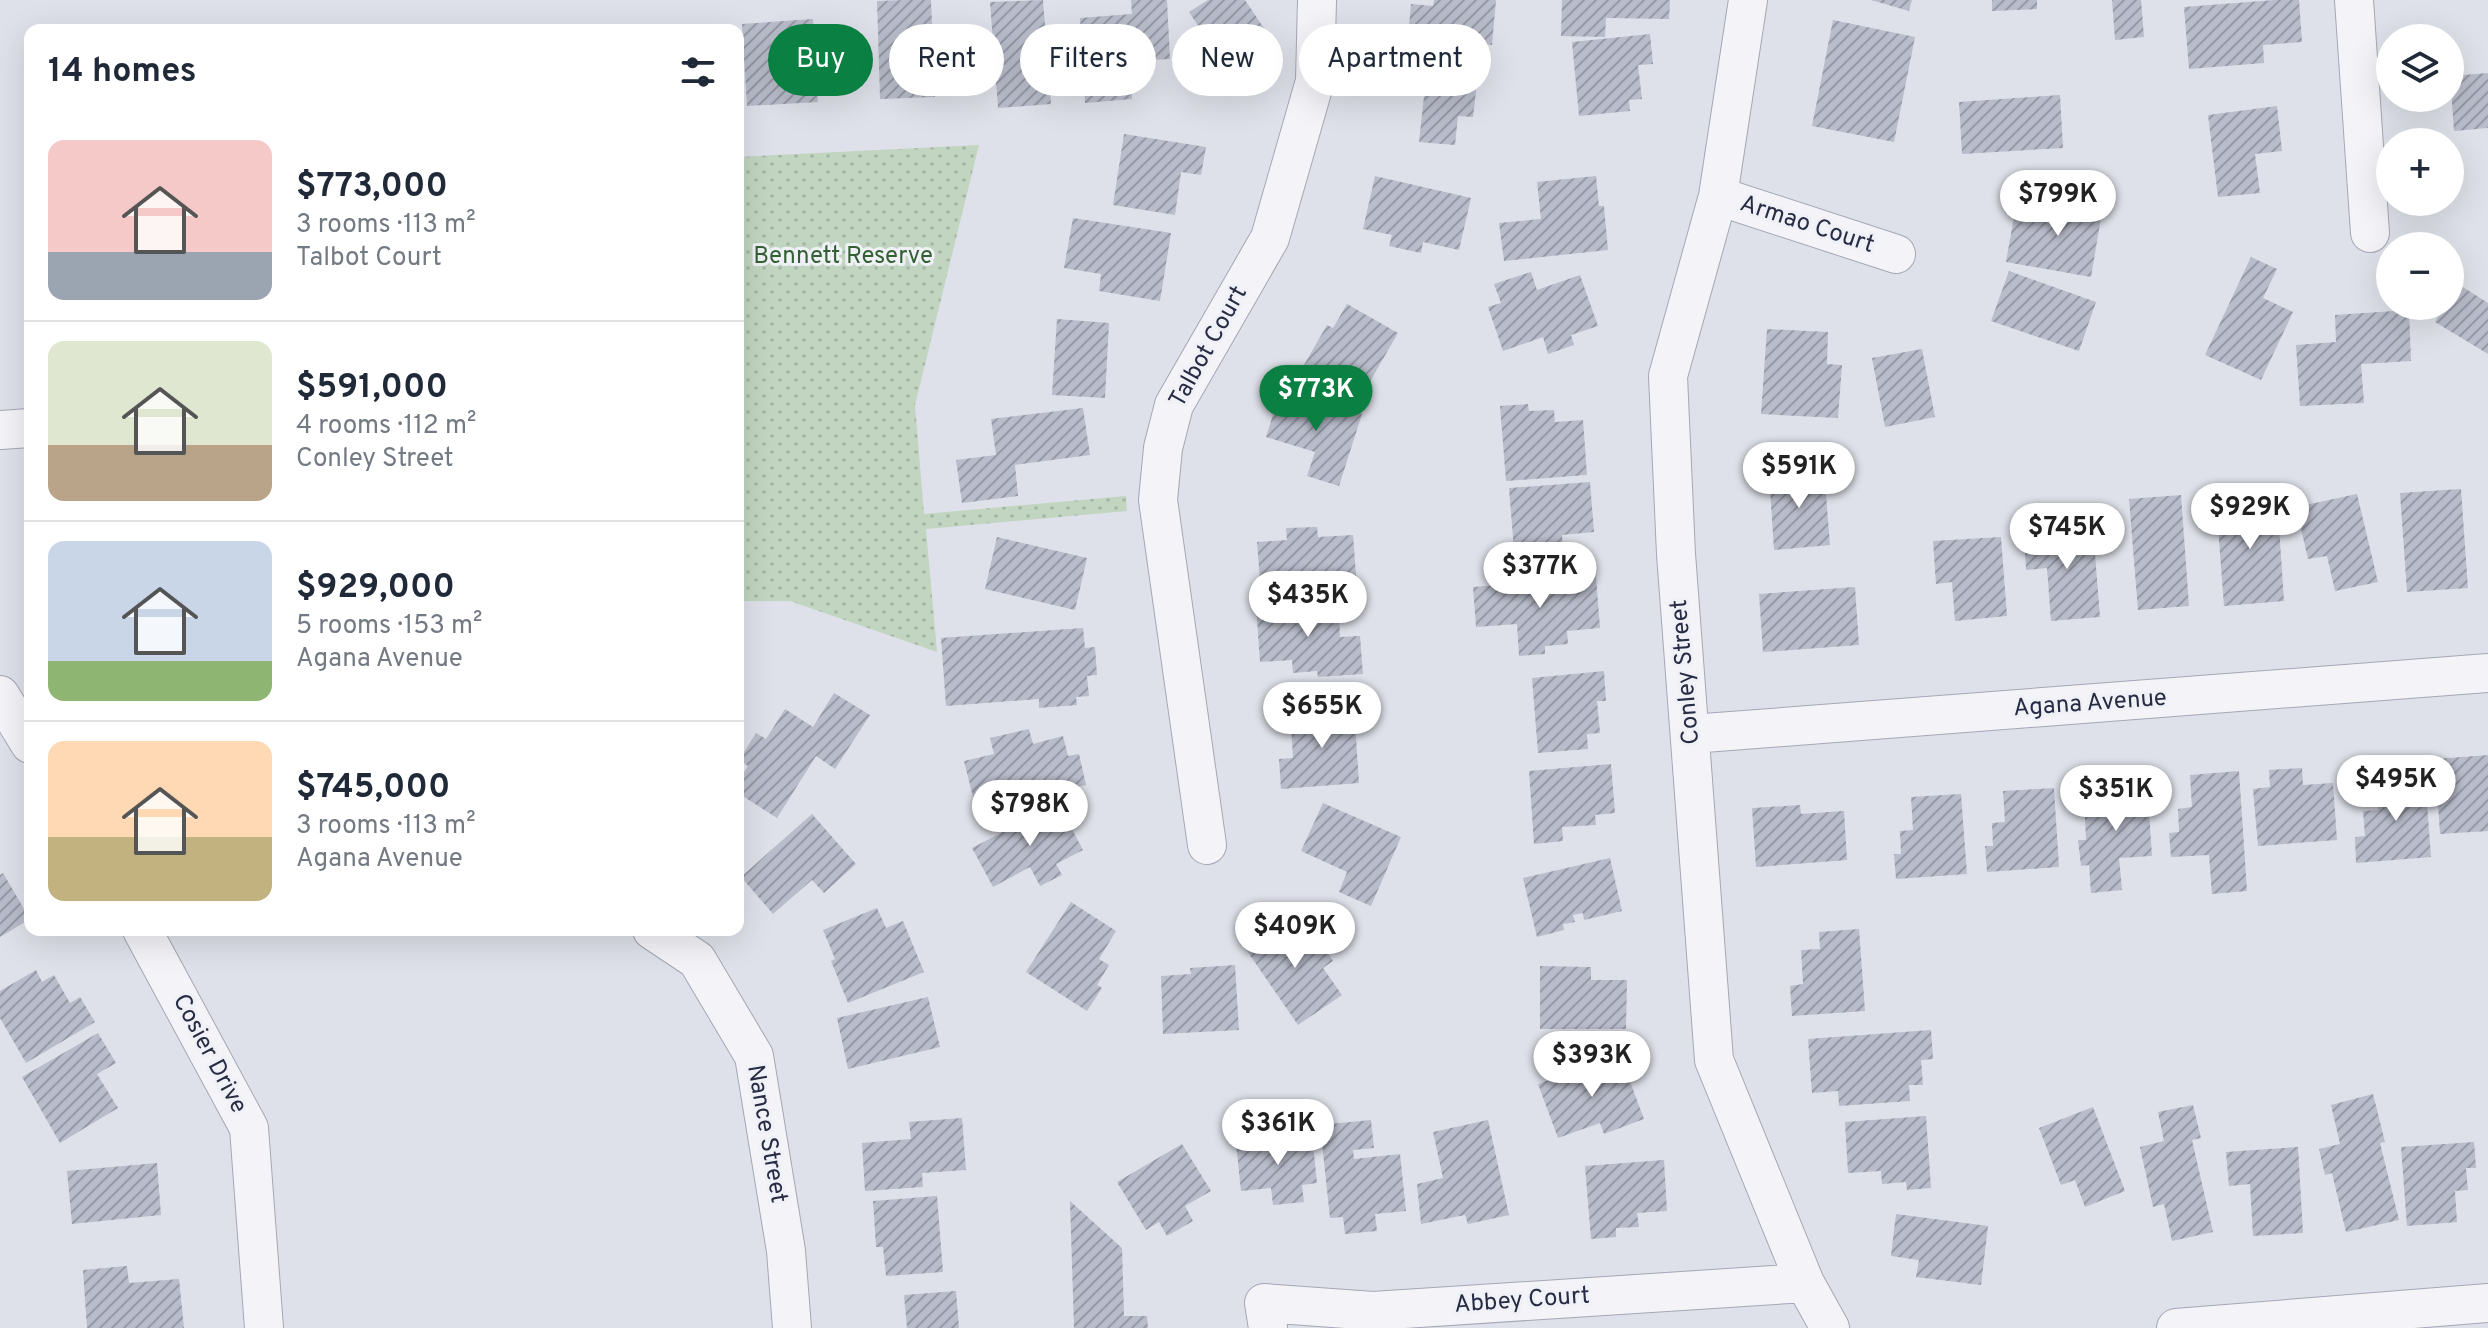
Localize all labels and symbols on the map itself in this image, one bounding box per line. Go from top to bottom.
pin: $799K [2002,170,2114,238]
street label: Armao Court [1736,189,1878,261]
park label: Bennett Reserve [753,242,933,272]
street label: Talbot Court [1163,281,1255,413]
pin: $773K [1260,365,1372,433]
pin: $591K [1743,442,1855,510]
pin: $929K [2194,483,2306,551]
pin: $745K [2011,503,2123,571]
pin: $377K [1484,542,1596,610]
pin: $435K [1252,571,1364,639]
street label: Conley Street [1665,598,1707,746]
pin: $655K [1266,682,1378,750]
street label: Agana Avenue [2012,684,2168,724]
pin: $495K [2340,755,2452,823]
pin: $351K [2060,765,2172,833]
pin: $798K [974,780,1086,848]
pin: $409K [1239,902,1351,970]
street label: Cosier Drive [165,989,253,1119]
pin: $393K [1536,1031,1648,1099]
street label: Nance Street [739,1063,793,1205]
pin: $361K [1222,1099,1334,1167]
street label: Abbey Court [1453,1281,1591,1321]

